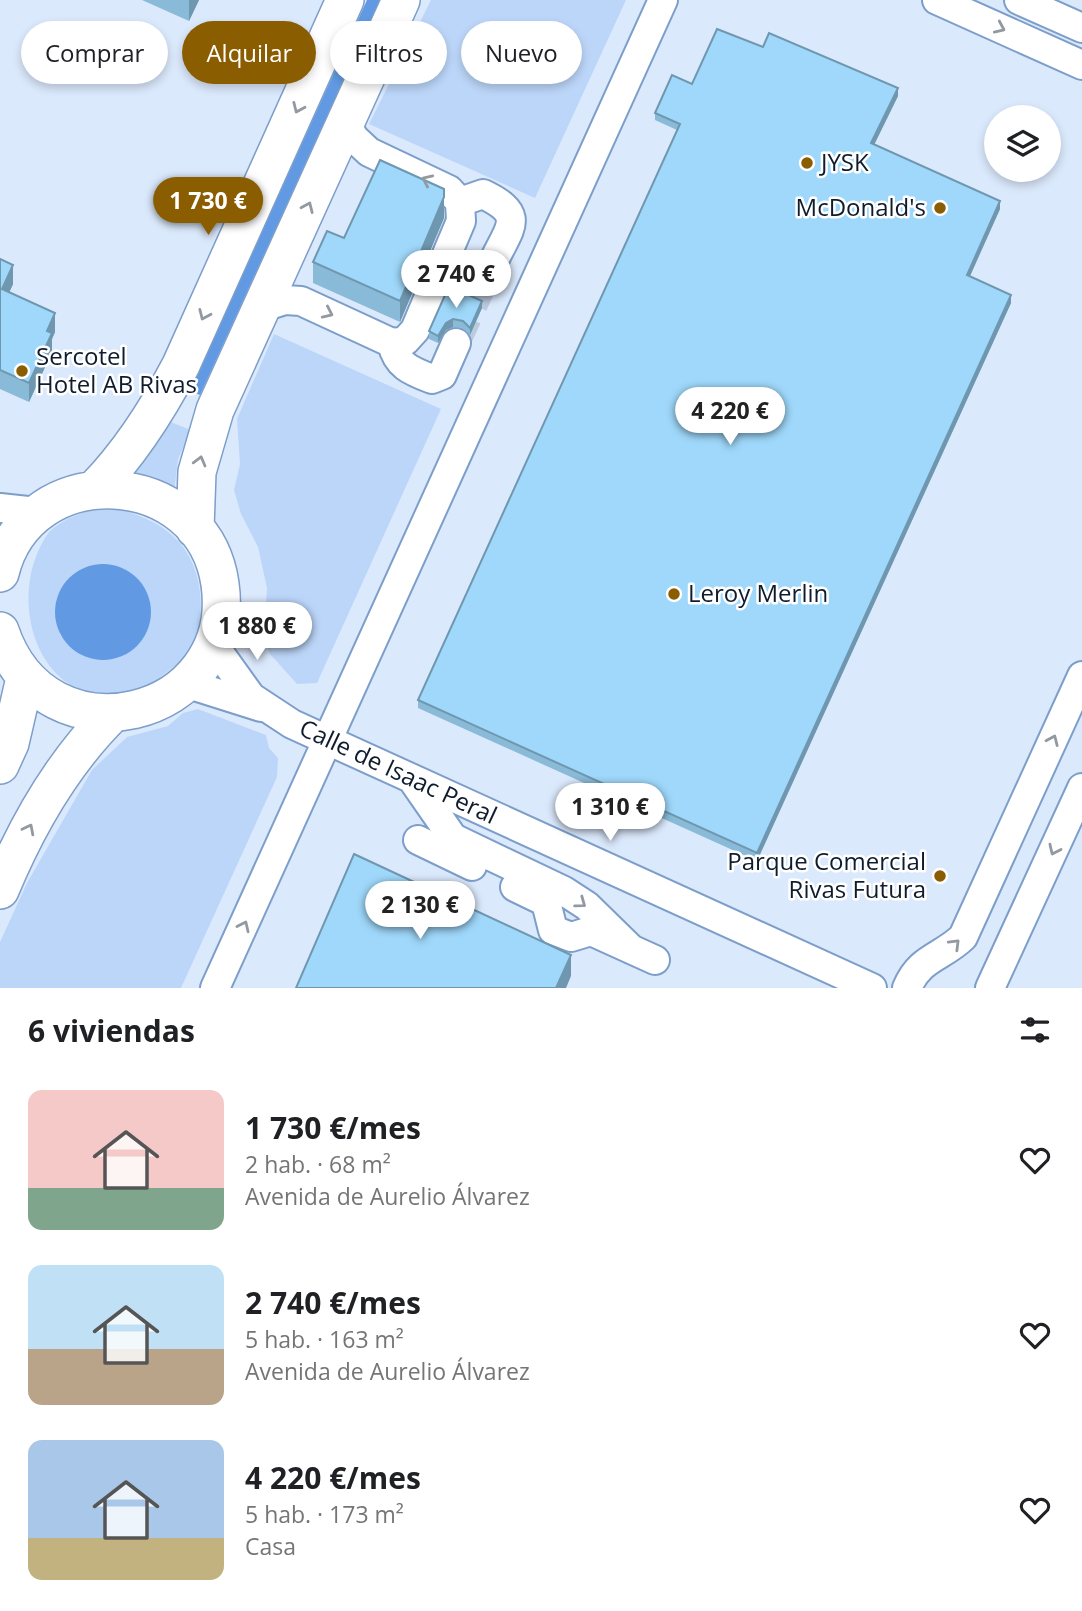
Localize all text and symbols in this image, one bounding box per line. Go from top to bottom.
one-way arrow [992,20,1005,34]
chip: Comprar [21,21,168,84]
chip: Alquilar [182,21,316,84]
chip: Filtros [330,21,447,84]
chip: Nuevo [461,21,582,84]
one-way arrow [292,100,306,113]
map controls [984,105,1061,182]
button: layers [984,105,1061,182]
place label: JYSK [819,145,869,178]
marker: JYSK [799,155,815,171]
one-way arrow [422,174,434,188]
pin: 1 730 € [143,177,273,237]
text: 1 730 € [169,184,247,216]
place label: McDonald's [796,190,926,223]
marker: McDonald's [932,200,948,216]
one-way arrow [300,202,314,214]
pin: 2 740 € [391,250,521,310]
text: 2 740 € [417,257,495,289]
one-way arrow [321,305,333,319]
one-way arrow [198,308,212,320]
place label: Sercotel Hotel AB Rivas [36,339,197,400]
marker: Sercotel Hotel AB Rivas [14,363,30,379]
pin: 4 220 € [665,388,795,447]
text: 4 220 € [691,394,769,426]
one-way arrow [192,455,206,467]
place label: Leroy Merlin [688,576,828,609]
marker: Leroy Merlin [666,586,682,602]
pin: 1 880 € [192,602,322,662]
text: 1 880 € [218,609,296,641]
street label: Calle de Isaac Peral [295,710,503,831]
one-way arrow [1045,734,1059,747]
pin: 1 310 € [545,784,675,843]
text: 1 310 € [571,790,649,822]
one-way arrow [21,824,35,836]
one-way arrow [1048,843,1062,855]
place label: Parque Comercial Rivas Futura [727,844,926,905]
marker: Parque Comercial Rivas Futura [932,868,948,884]
pin: 2 130 € [355,881,485,941]
text: 2 130 € [381,888,459,920]
one-way arrow [573,894,586,907]
one-way arrow [236,921,250,933]
one-way arrow [947,939,960,952]
text: 6 viviendas [28,1010,195,1051]
icon: filters [1016,1011,1054,1049]
text: 1 730 €/mes [245,1107,421,1148]
icon: home [84,1118,168,1202]
icon: heart [1016,1141,1054,1179]
text: 2 hab. · 68 m² [245,1148,391,1180]
text: Avenida de Aurelio Álvarez [245,1180,530,1212]
text: 2 740 €/mes [245,1282,421,1323]
icon: home [84,1293,168,1377]
icon: heart [1016,1316,1054,1354]
text: 5 hab. · 163 m² [245,1323,404,1355]
text: Avenida de Aurelio Álvarez [245,1355,530,1387]
text: 4 220 €/mes [245,1457,421,1498]
icon: home [84,1468,168,1552]
icon: heart [1016,1491,1054,1529]
text: 5 hab. · 173 m² [245,1498,404,1530]
text: Casa [245,1530,296,1562]

